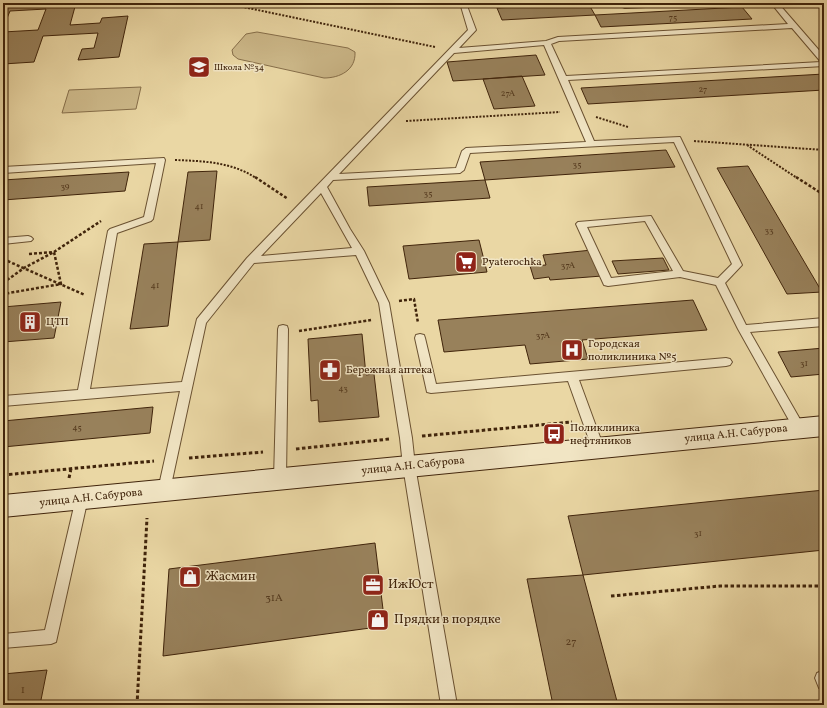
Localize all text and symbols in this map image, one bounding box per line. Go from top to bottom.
house number: 75 [669,11,677,24]
school or university icon: Школа №34 [186,54,212,80]
place label: Школа №34 [214,61,264,74]
house number: 27 [699,83,707,96]
house number: 27А [501,87,516,100]
house number: 35 [573,158,581,171]
house number: 39 [60,180,70,193]
house number: 35 [424,187,432,200]
house number: 41 [195,200,203,213]
house number: 33 [764,224,774,237]
supermarket icon: Pyaterochka [453,249,479,275]
place label: Pyaterochka [482,255,542,270]
house number: 37А [561,259,576,272]
house number: 41 [151,279,159,292]
building icon: ЦТП [17,309,43,335]
place label: ЦТП [46,315,69,330]
house number: 37А [536,329,551,342]
hospital icon: Городская поликлиника №5 [559,337,585,363]
place label: Городская поликлиника №5 [588,337,677,365]
pharmacy icon: Бережная аптека [317,357,343,383]
house number: 31 [800,357,808,370]
place label: Бережная аптека [346,363,433,378]
house number: 43 [338,382,348,395]
house number: 45 [72,421,82,434]
bus stop icon: Поликлиника нефтяников [541,421,567,447]
place label: Поликлиника нефтяников [570,421,641,449]
street label: улица А.Н. Сабурова [684,421,789,447]
street label: улица А.Н. Сабурова [361,453,466,479]
street label: улица А.Н. Сабурова [39,485,144,511]
house number: 31 [694,527,702,540]
shop icon: Жасмин [177,564,203,590]
place label: Жасмин [206,568,256,586]
office icon: ИжЮст [360,572,386,598]
place label: ИжЮст [388,576,434,594]
house number: 31А [265,591,283,606]
shop icon: Прядки в порядке [365,607,391,633]
place label: Прядки в порядке [394,611,501,629]
house number: 27 [566,635,576,650]
house number: 1 [21,683,25,698]

